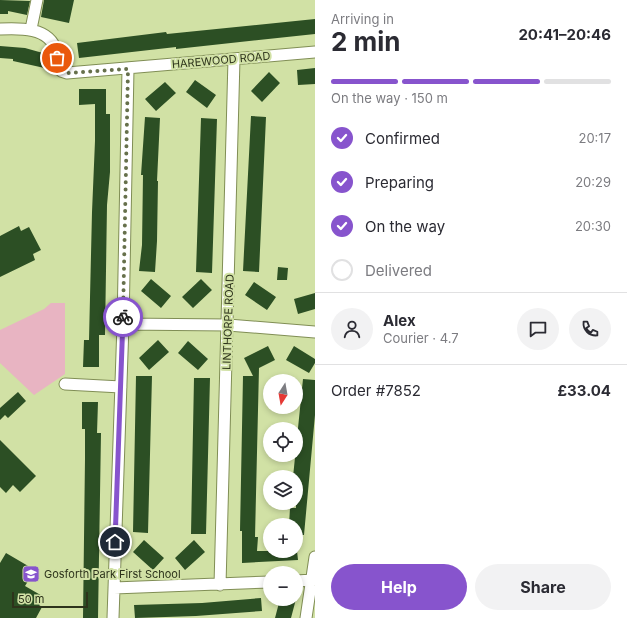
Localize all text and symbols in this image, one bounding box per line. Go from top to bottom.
text: Arriving in [331,11,394,27]
text: 20:41–20:46 [518,25,611,44]
text: 2 min [331,26,401,57]
pin [40,41,74,75]
icon: bag [46,47,68,69]
street label: HAREWOOD ROAD [171,49,271,71]
text: On the way · 150 m [331,90,448,106]
icon: check [331,127,353,149]
text: Confirmed [365,129,440,148]
text: 20:17 [578,130,611,146]
icon: check [331,171,353,193]
text: Preparing [365,173,434,192]
text: 20:29 [575,174,611,190]
icon: check [331,215,353,237]
text: On the way [365,217,445,236]
text: 20:30 [575,218,611,234]
text: Delivered [365,261,432,280]
street label: LINTHORPE ROAD [219,274,237,370]
courier [103,297,143,337]
icon: bike [112,306,134,328]
button: person [331,308,373,350]
button: chat [517,308,559,350]
button: phone [569,308,611,350]
text: Alex [383,311,416,330]
text: Courier · 4.7 [383,330,459,346]
north arrow [263,374,303,414]
map controls [263,374,303,606]
text: Order #7852 [331,381,421,400]
text: £33.04 [558,381,611,400]
button: locate [263,422,303,462]
button: layers [263,470,303,510]
button: + [263,518,303,558]
pin [98,525,132,559]
icon: home [104,531,126,553]
school or university icon: Gosforth Park First School [21,564,41,584]
button: Help [331,564,467,610]
button: Share [475,564,611,610]
button: − [263,566,303,606]
place label: Gosforth Park First School [44,567,181,581]
scale bar [12,590,88,609]
text: 50 m [18,592,44,606]

